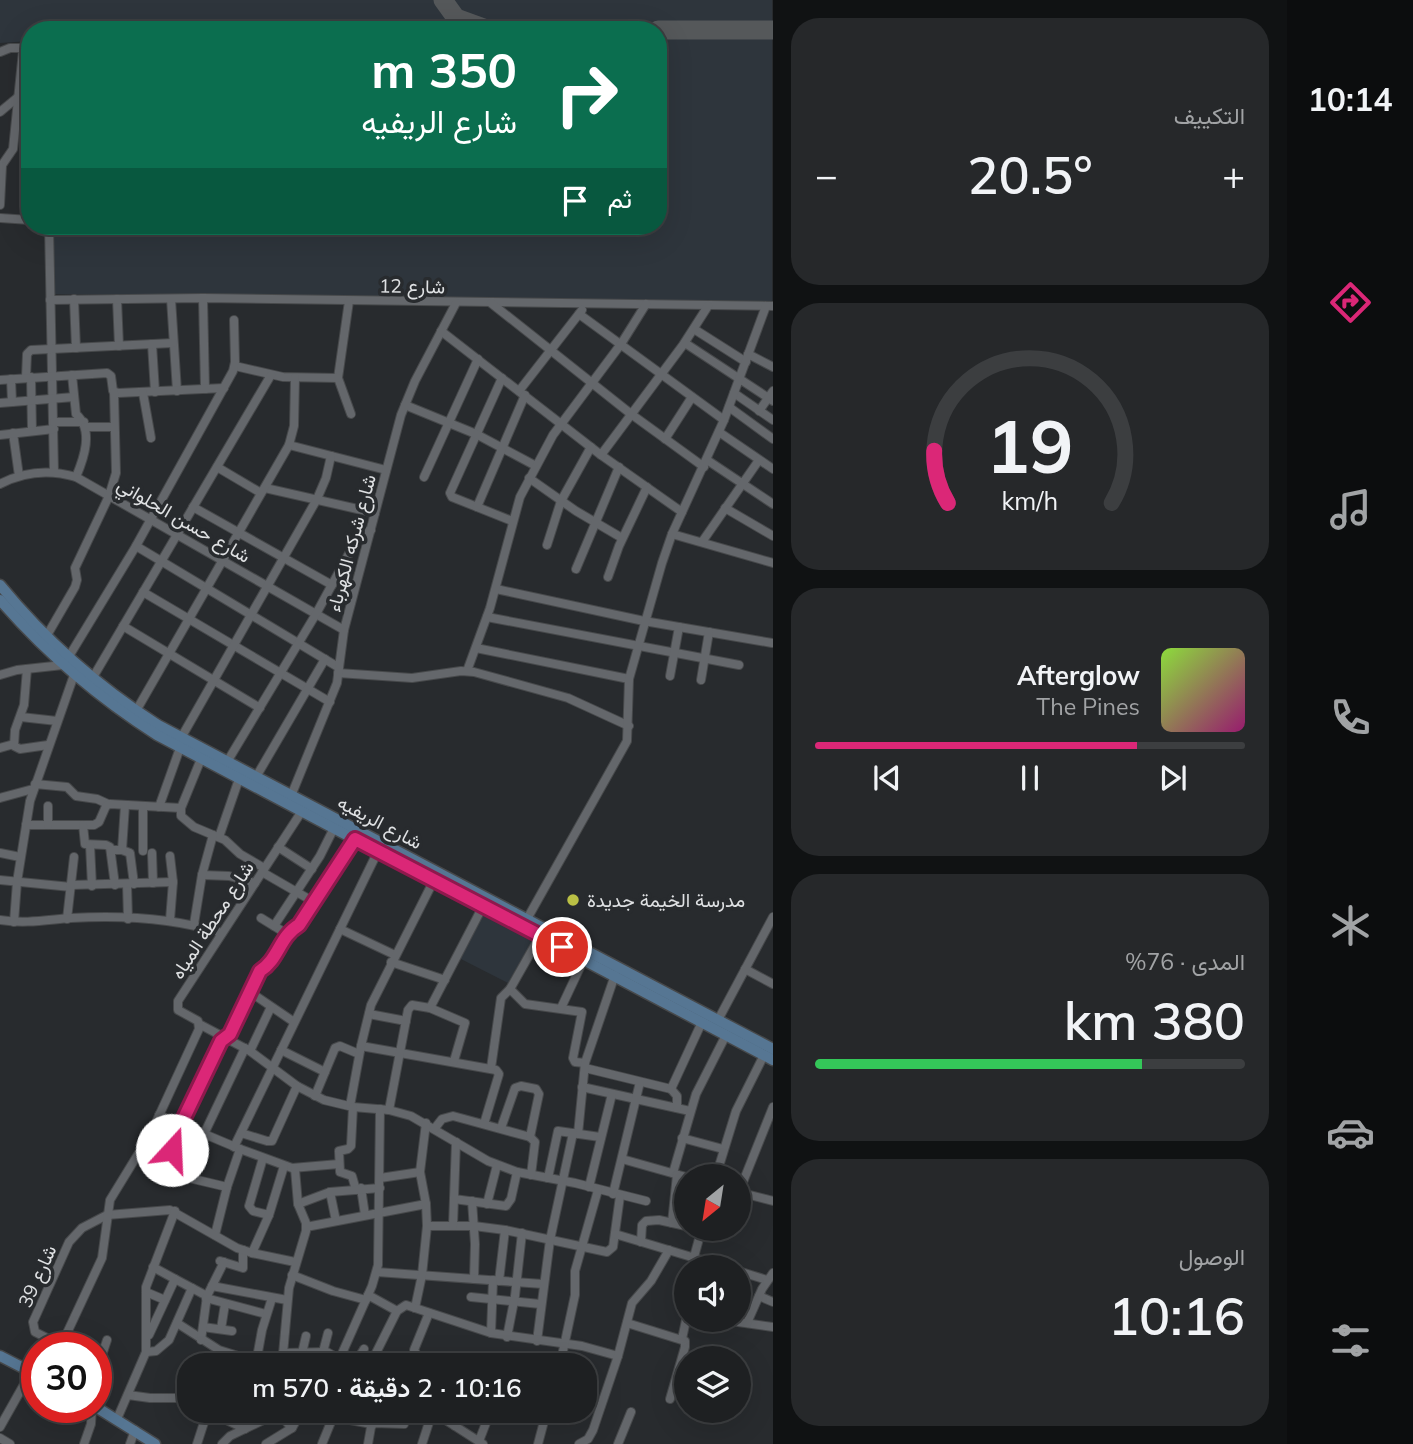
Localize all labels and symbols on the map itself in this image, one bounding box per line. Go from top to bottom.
street label: شارع 12 [379,273,445,300]
street label: شارع حسن الحلواني [111,472,255,571]
street label: شارع شركه الكهرباء [321,472,382,615]
street label: شارع الريفيه [333,790,426,855]
street label: شارع محطة المياه [165,857,260,984]
place label: مدرسة الخيمة جديدة [587,888,745,912]
marker: مدرسة الخيمة جديدة [565,892,581,908]
pin [532,917,592,977]
position arrow [135,1113,209,1187]
north arrow [674,1164,751,1241]
street label: شارع 39 [13,1241,62,1311]
speed limit sign: 30 [21,1332,112,1423]

